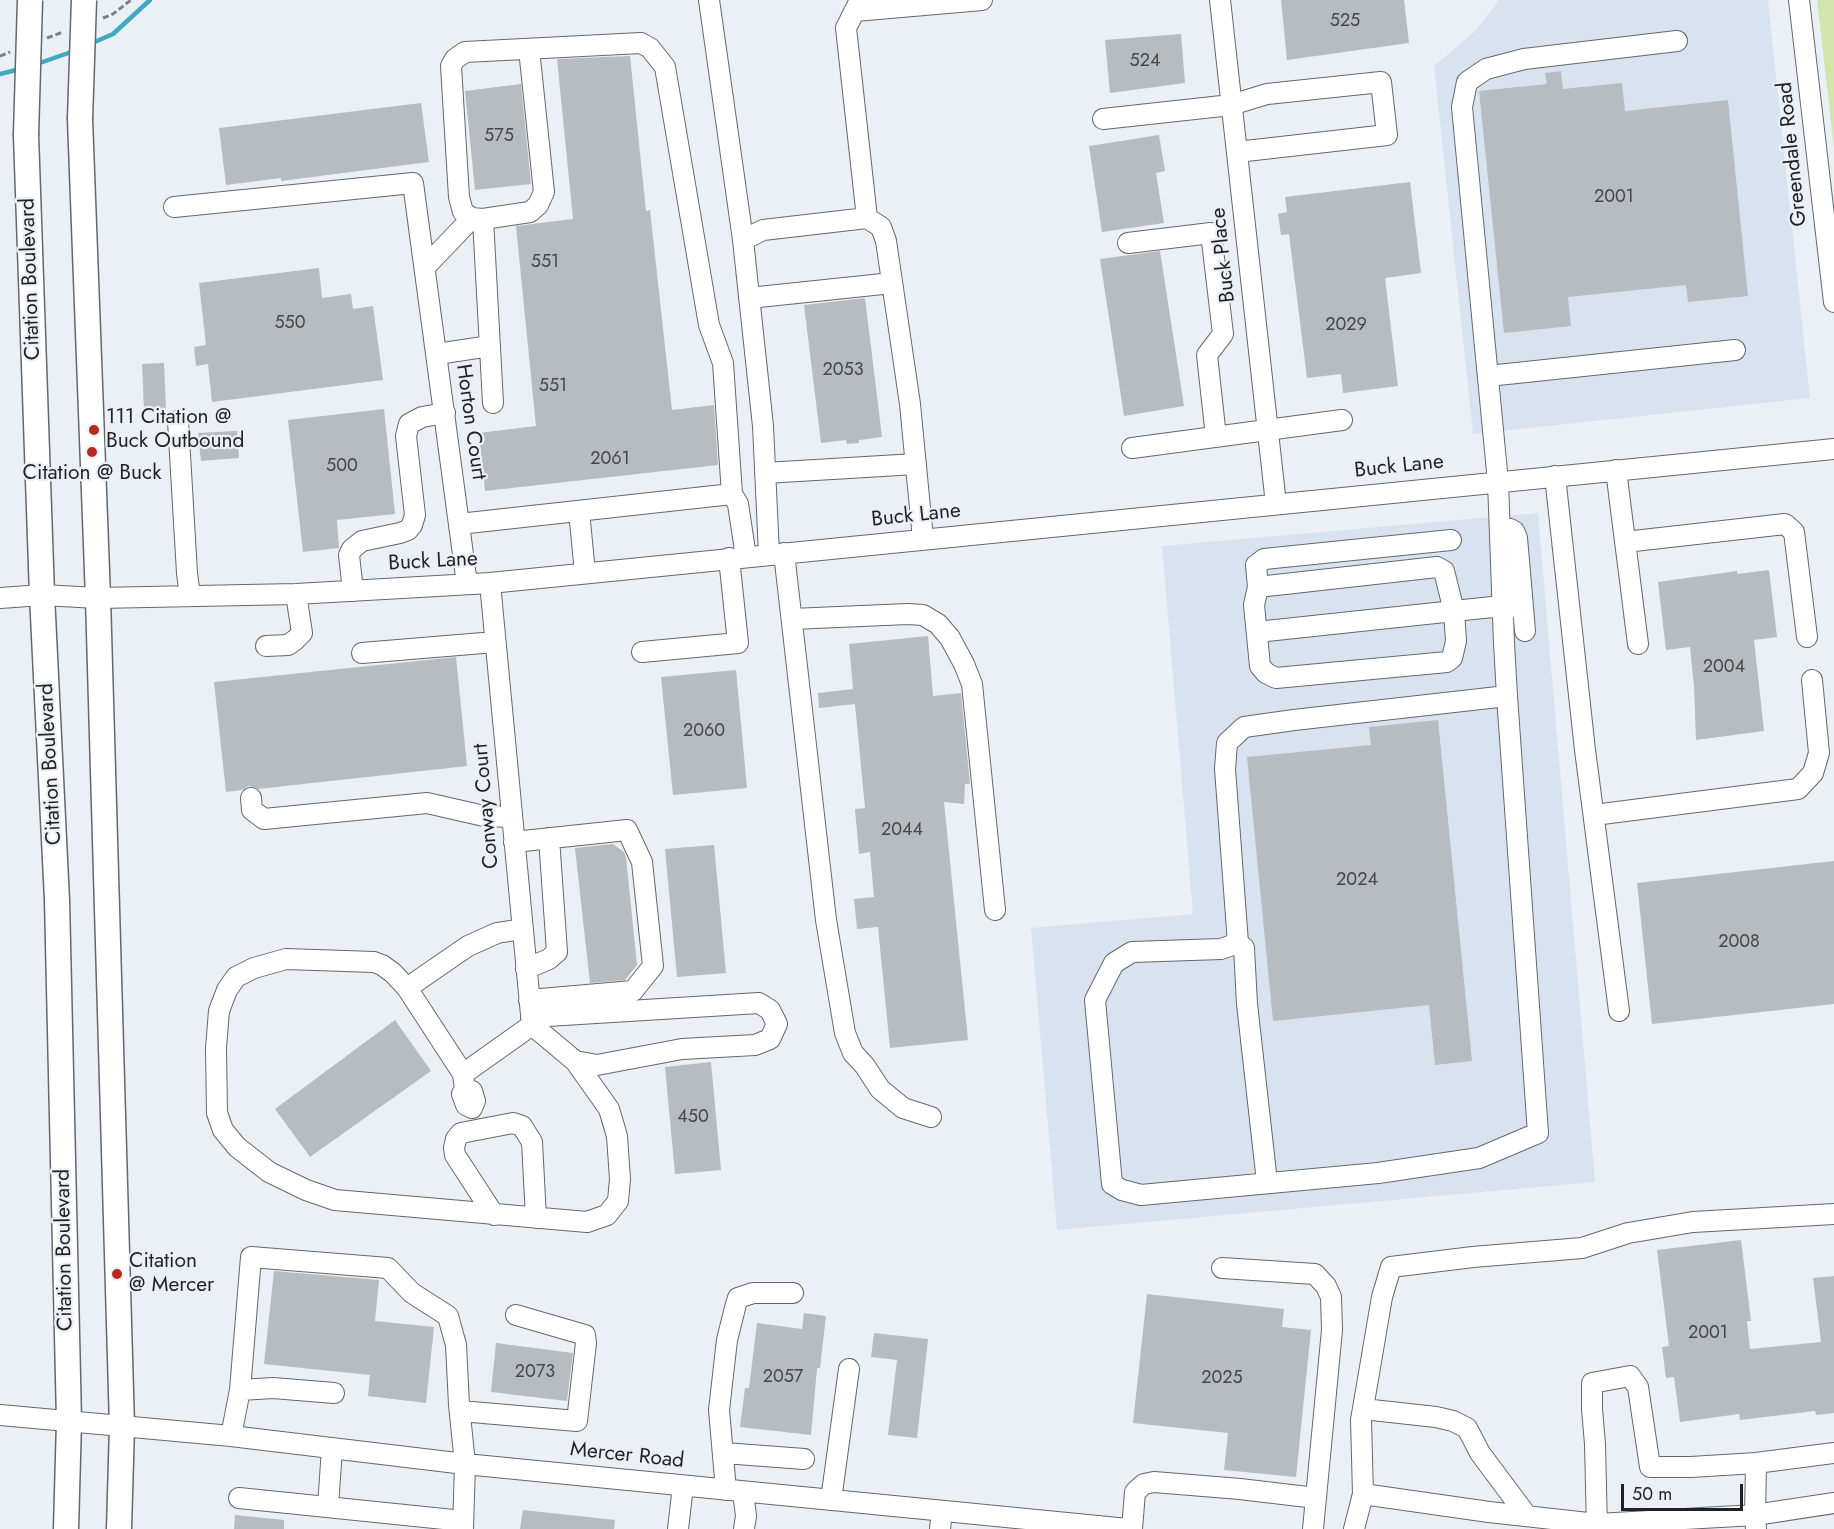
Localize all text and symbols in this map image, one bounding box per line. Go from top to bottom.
house number: 525 [1330,11,1360,33]
house number: 524 [1130,51,1160,73]
street label: Greendale Road [1773,81,1813,227]
house number: 575 [484,126,514,148]
house number: 2001 [1594,187,1634,209]
street label: Citation Boulevard [16,197,46,361]
street label: Buck Place [1206,206,1242,304]
house number: 551 [531,252,559,274]
house number: 550 [274,313,306,335]
house number: 2029 [1325,315,1367,337]
house number: 2053 [822,360,864,382]
street label: Horton Court [449,362,491,482]
house number: 551 [539,376,567,398]
place label: 111 Citation @ Buck Outbound [106,405,244,455]
marker: 111 Citation @ Buck Outbound [87,423,101,437]
marker: Citation @ Buck [85,445,99,459]
house number: 2061 [590,449,630,471]
street label: Buck Lane [1353,450,1445,484]
house number: 500 [326,456,358,478]
place label: Citation @ Buck [23,461,161,487]
street label: Buck Lane [870,499,962,533]
street label: Buck Lane [388,547,478,577]
house number: 2004 [1703,657,1745,679]
street label: Citation Boulevard [34,682,68,846]
house number: 2060 [683,721,725,743]
street label: Conway Court [469,742,505,870]
house number: 2044 [881,820,923,842]
house number: 2024 [1336,870,1378,892]
house number: 2008 [1718,932,1760,954]
house number: 450 [677,1107,709,1129]
street label: Citation Boulevard [51,1169,79,1331]
place label: Citation @ Mercer [129,1249,214,1299]
marker: Citation @ Mercer [110,1267,124,1281]
house number: 2001 [1688,1323,1728,1345]
house number: 2073 [515,1362,555,1384]
house number: 2057 [763,1367,803,1389]
house number: 2025 [1201,1368,1243,1390]
street label: Mercer Road [569,1437,685,1475]
scale bar [1624,1472,1746,1510]
text: 50 m [1632,1481,1672,1507]

